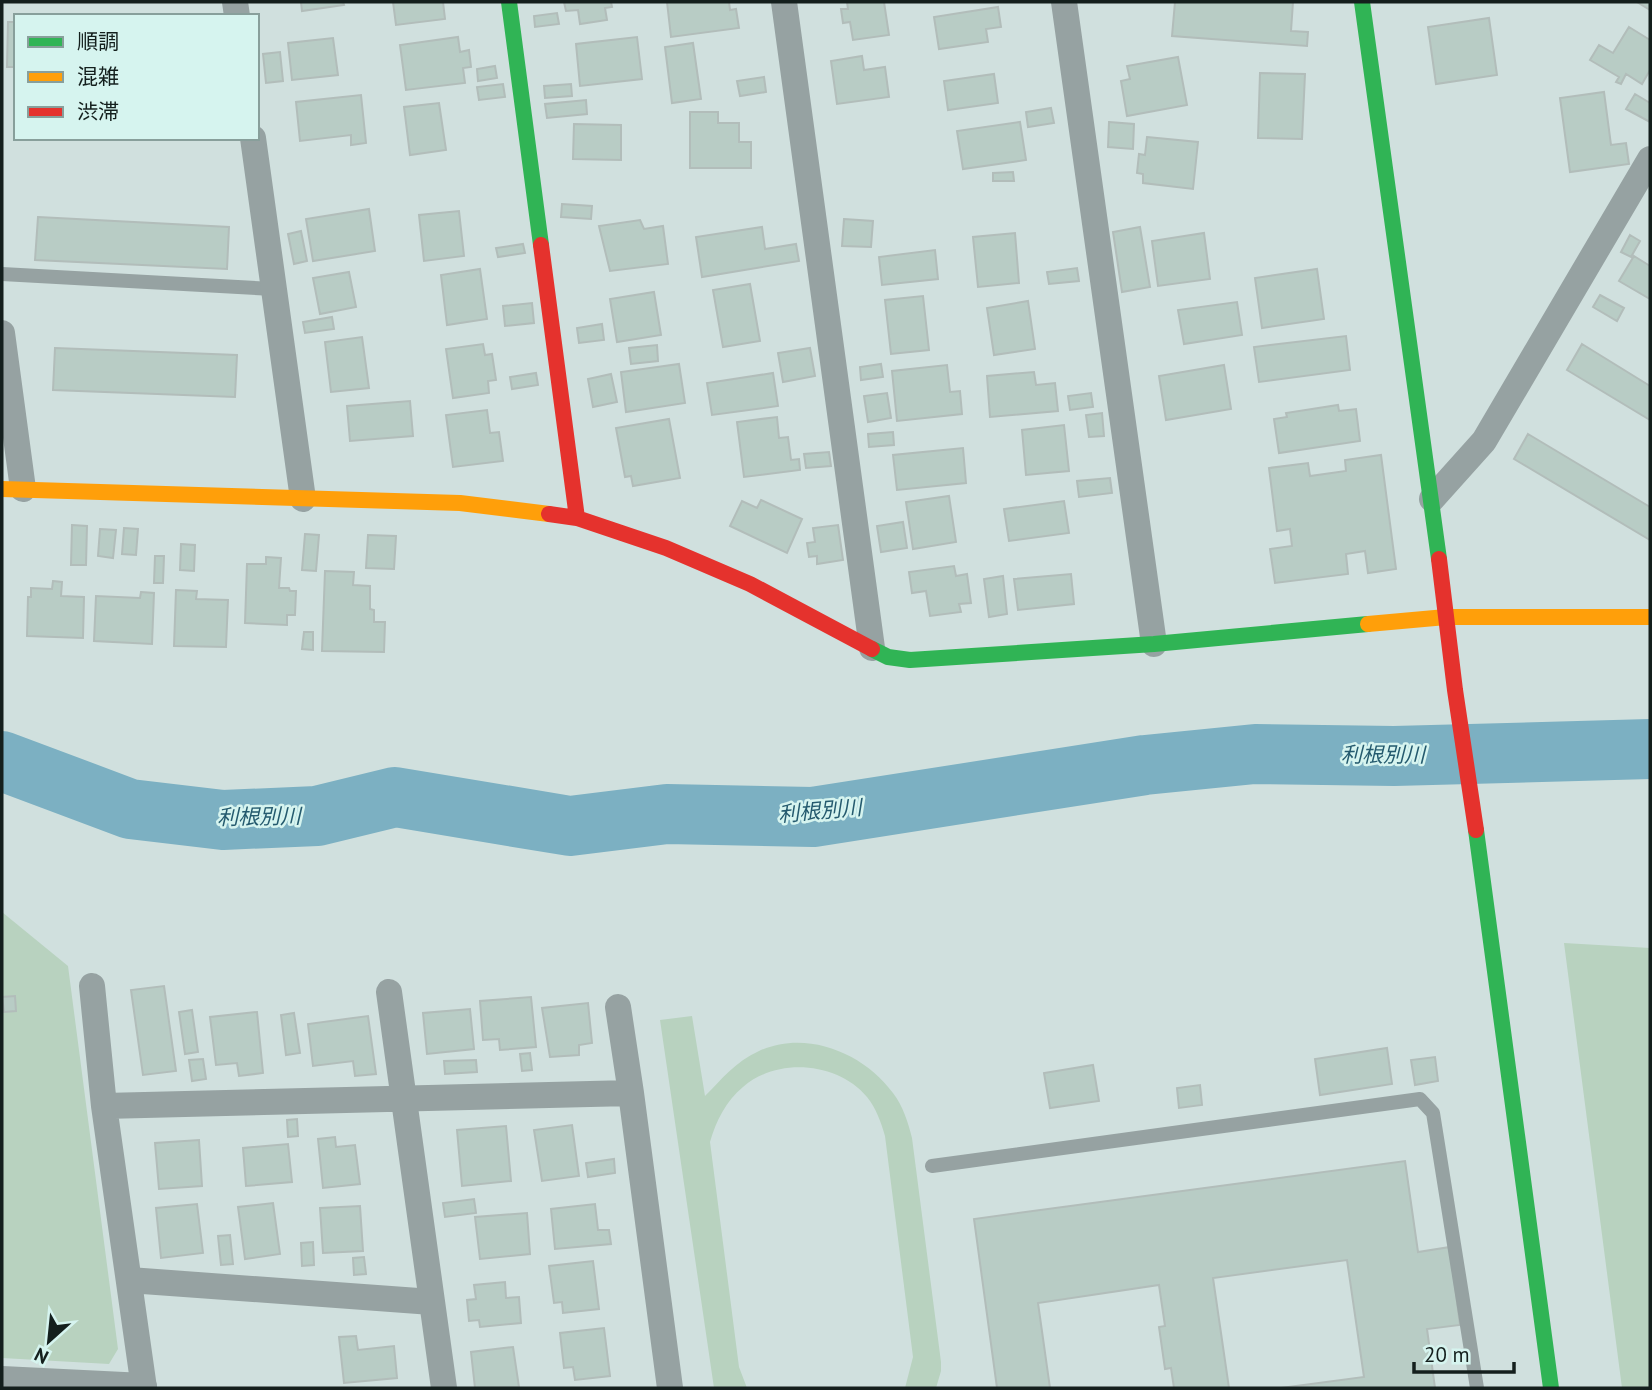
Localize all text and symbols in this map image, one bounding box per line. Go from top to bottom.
legend [14,14,259,140]
text: 順調 [77,28,119,55]
text: 混雑 [77,63,119,90]
text: 渋滞 [77,98,119,125]
water label: 利根別川 [1341,741,1427,768]
water label: 利根別川 [777,793,865,828]
water label: 利根別川 [217,802,303,831]
north arrow [14,1306,84,1376]
scale bar [1414,1330,1514,1374]
text: 20 m [1424,1341,1470,1368]
text: N [30,1343,52,1370]

